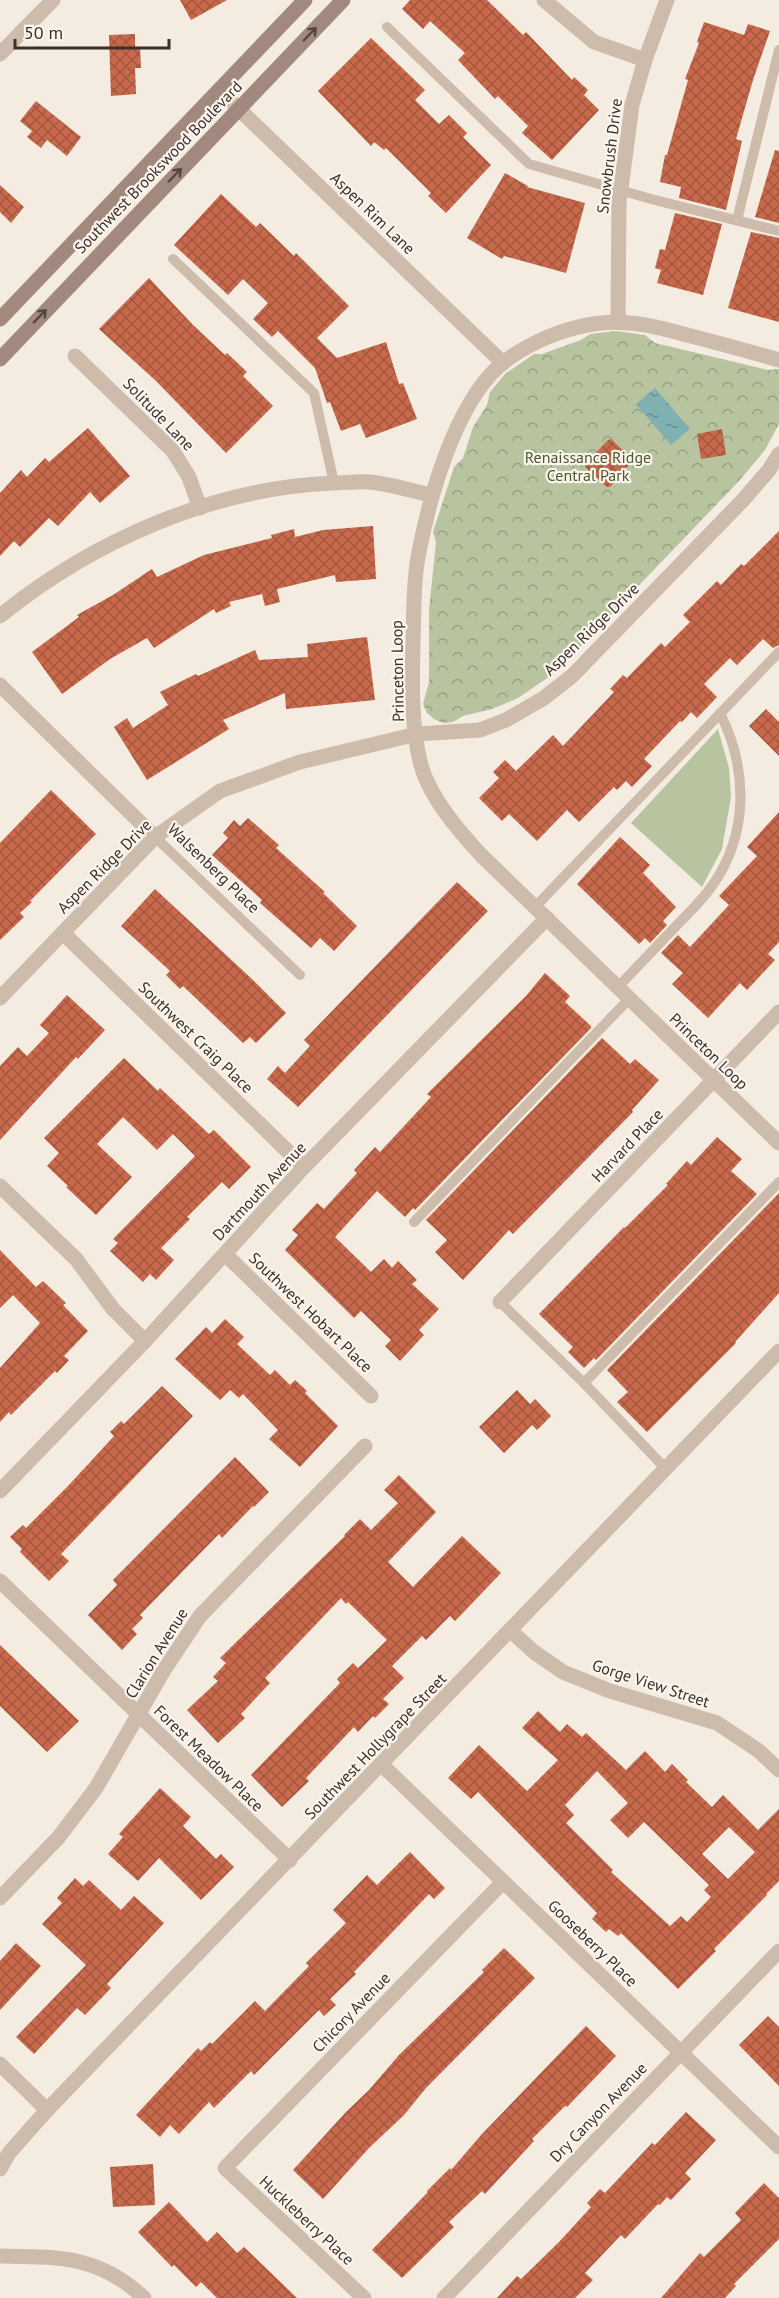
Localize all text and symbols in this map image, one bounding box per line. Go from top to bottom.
scale bar [15,12,170,50]
text: 50 m [24,21,63,44]
one-way arrow [303,27,317,42]
street label: Southwest Brookswood Boulevard [70,76,246,258]
street label: Snowbrush Drive [592,97,626,215]
one-way arrow [168,168,182,183]
street label: Aspen Rim Lane [327,168,419,258]
one-way arrow [33,309,48,324]
street label: Solitude Lane [119,373,199,455]
park label: Renaissance Ridge Central Park [525,447,651,485]
street label: Aspen Ridge Drive [539,578,643,680]
street label: Princeton Loop [386,620,408,722]
street label: Aspen Ridge Drive [53,815,155,917]
street label: Walsenberg Place [164,819,264,917]
street label: Southwest Craig Place [134,977,258,1097]
street label: Princeton Loop [665,1008,753,1094]
street label: Harvard Place [587,1104,667,1186]
street label: Dartmouth Avenue [208,1137,310,1245]
street label: Southwest Hobart Place [245,1248,377,1376]
street label: Clarion Avenue [120,1604,192,1702]
street label: Gorge View Street [590,1655,713,1712]
street label: Southwest Hollygrape Street [300,1668,451,1823]
street label: Forest Meadow Place [150,1701,268,1815]
street label: Gooseberry Place [544,1895,642,1991]
street label: Chicory Avenue [308,1968,394,2056]
street label: Dry Canyon Avenue [545,2058,651,2166]
street label: Huckleberry Place [255,2171,359,2269]

